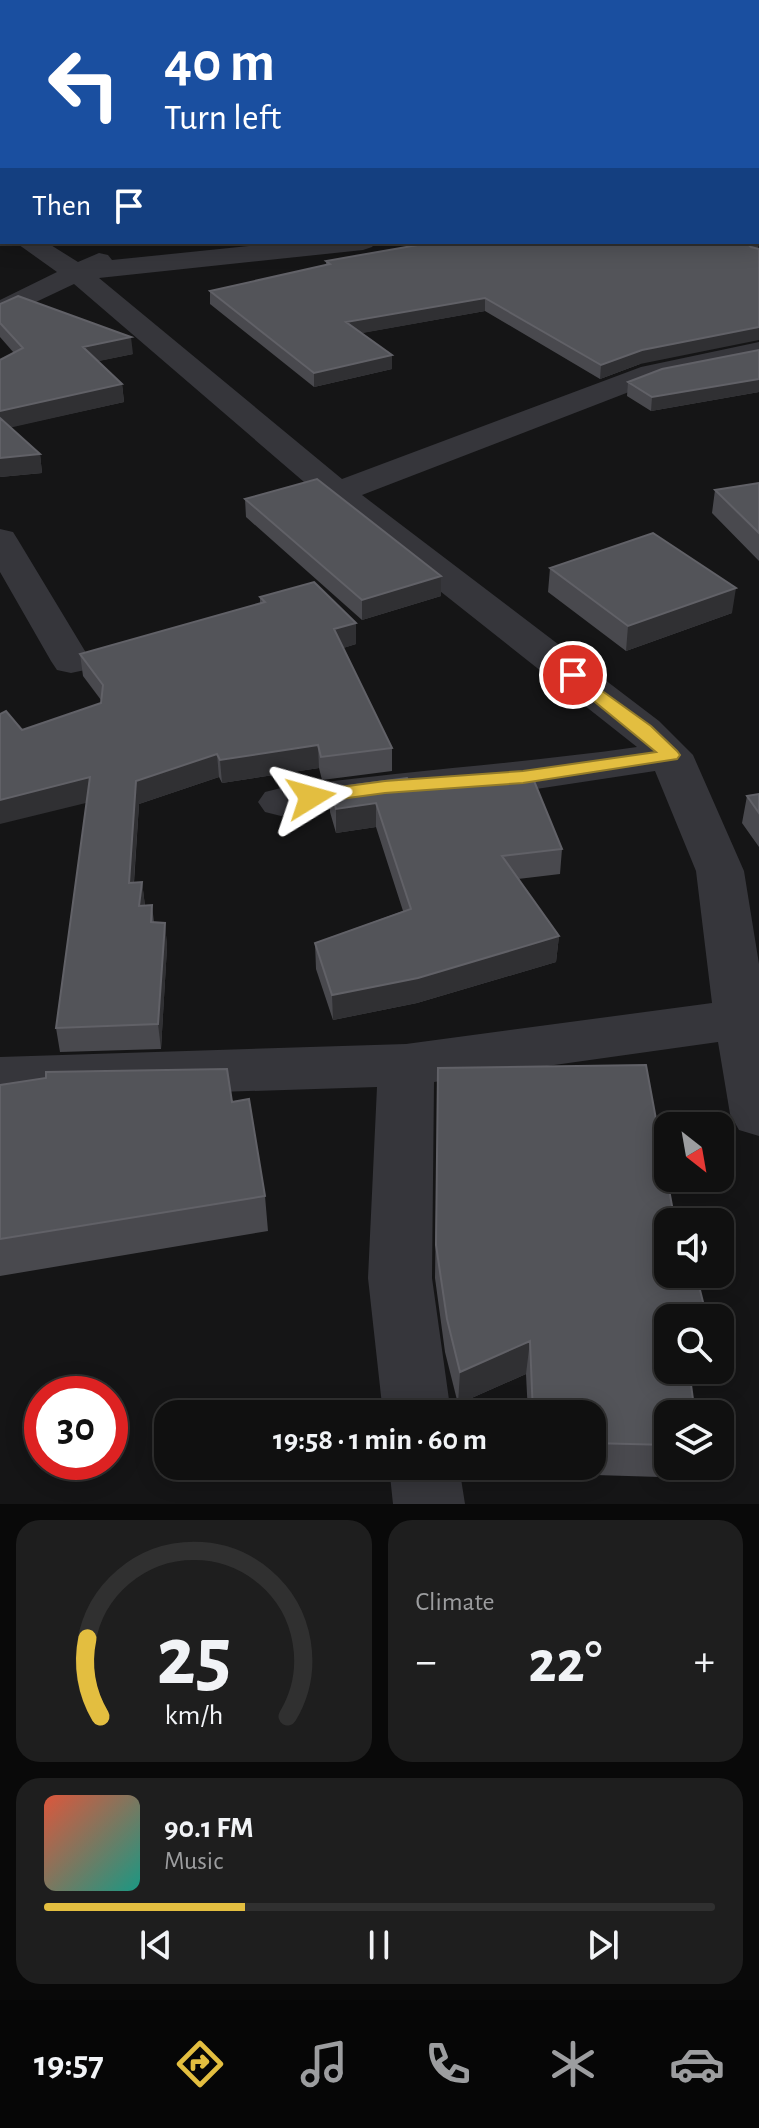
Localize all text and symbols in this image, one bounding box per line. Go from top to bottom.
icon: left [32,32,136,136]
text: 40 m [164,35,275,91]
text: Turn left [164,100,281,136]
icon: arrive [107,184,151,228]
text: Then [32,191,91,221]
pin [539,641,607,709]
icon: arrive [551,653,595,697]
position arrow [269,755,353,839]
north arrow [654,1112,734,1192]
map controls [654,1112,734,1480]
button: sound [654,1208,734,1288]
button: search [654,1304,734,1384]
speed limit sign: 30 [24,1376,128,1480]
button: layers [654,1400,734,1480]
text: 19:58 · 1 min · 60 m [273,1425,487,1455]
text: Climate [416,1589,494,1615]
text: 25 [156,1616,231,1700]
text: 22° [528,1633,602,1693]
text: − [416,1640,437,1684]
text: + [694,1640,715,1684]
text: km/h [164,1701,223,1730]
text: 90.1 FM [164,1813,254,1843]
text: Music [164,1848,223,1874]
icon: previous [134,1923,178,1967]
icon: pause [357,1923,401,1967]
icon: next [581,1923,625,1967]
icon: directions [172,2036,228,2092]
icon: music [296,2036,352,2092]
icon: phone [420,2036,476,2092]
icon: climate [545,2036,601,2092]
icon: car [669,2036,725,2092]
text: 19:57 [34,2046,104,2082]

